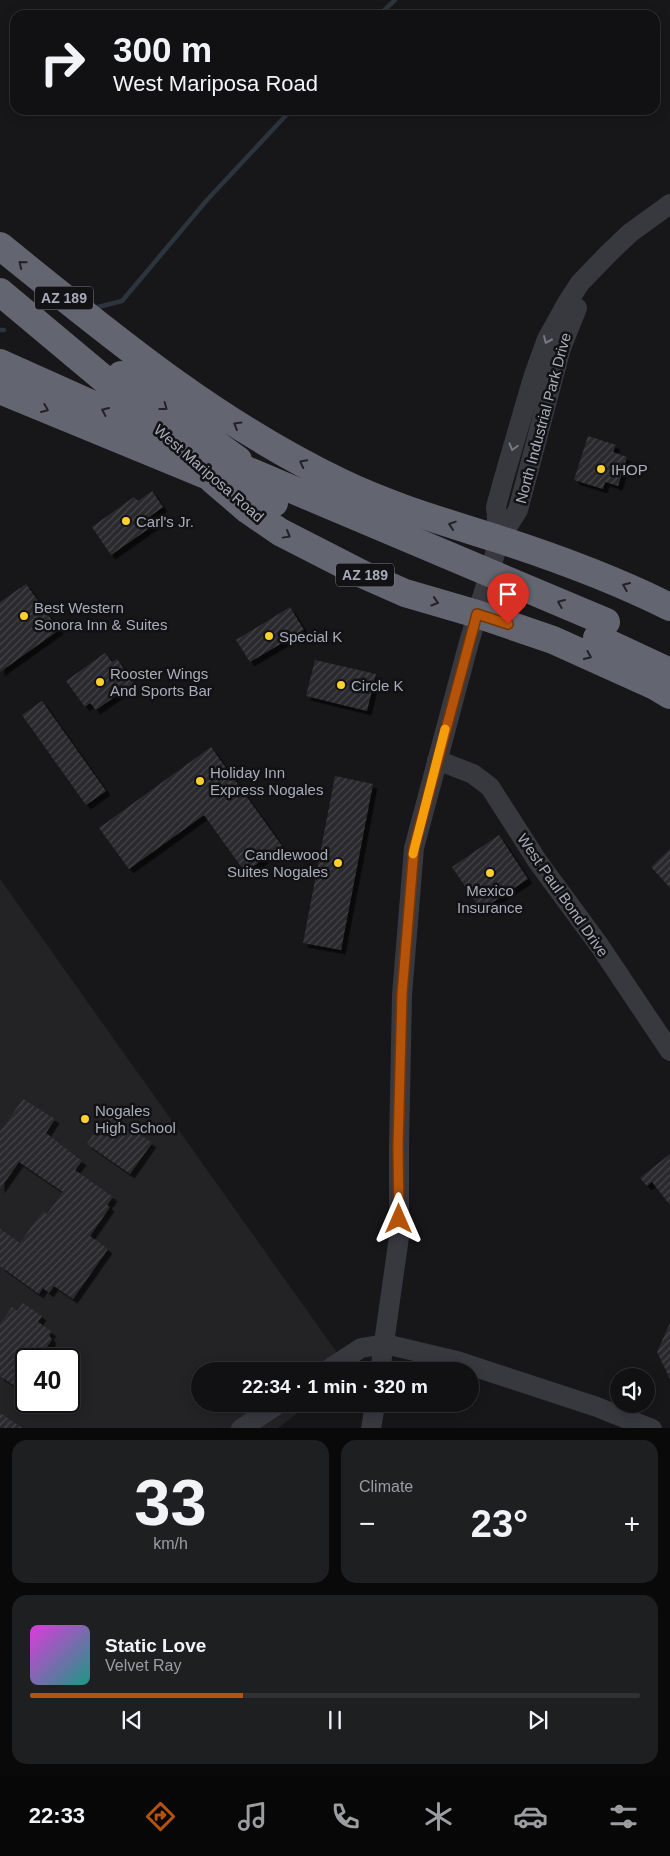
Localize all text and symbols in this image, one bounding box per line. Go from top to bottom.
icon: right [30,30,95,95]
text: 300 m [113,30,212,69]
text: West Mariposa Road [113,71,318,96]
one-way arrow [19,260,28,269]
road number: AZ 189 [35,286,93,310]
street label: North Industrial Park Drive [512,331,574,505]
one-way arrow [542,335,553,344]
one-way arrow [158,401,167,409]
one-way arrow [40,402,49,413]
one-way arrow [101,406,110,417]
street label: West Mariposa Road [151,421,267,525]
one-way arrow [233,422,242,432]
one-way arrow [508,443,518,451]
one-way arrow [299,459,308,469]
place label: IHOP [611,461,648,478]
marker: IHOP [595,463,607,475]
place label: Carl's Jr. [136,513,194,530]
marker: Carl's Jr. [120,515,132,527]
one-way arrow [449,521,457,531]
one-way arrow [282,529,291,539]
road number: AZ 189 [336,564,394,586]
pin [487,573,529,624]
icon: arrive [494,580,522,608]
one-way arrow [622,581,631,592]
one-way arrow [430,596,439,606]
place label: Best Western Sonora Inn & Suites [34,599,167,633]
one-way arrow [557,599,566,610]
marker: Best Western Sonora Inn & Suites [18,610,30,622]
place label: Special K [279,628,342,645]
marker: Special K [263,630,275,642]
one-way arrow [583,649,592,660]
place label: Rooster Wings And Sports Bar [110,665,212,699]
marker: Rooster Wings And Sports Bar [94,676,106,688]
place label: Circle K [351,677,404,694]
marker: Circle K [335,679,347,691]
place label: Holiday Inn Express Nogales [210,764,323,798]
marker: Holiday Inn Express Nogales [194,775,206,787]
street label: West Paul Bond Drive [514,830,612,960]
place label: Candlewood Suites Nogales [227,846,328,880]
marker: Candlewood Suites Nogales [332,857,344,869]
marker: Mexico Insurance [484,867,496,879]
place label: Mexico Insurance [457,882,523,916]
place label: Nogales High School [95,1102,176,1136]
marker: Nogales High School [79,1113,91,1125]
position arrow [372,1192,424,1244]
speed limit sign: 40 [15,1348,80,1413]
map controls [610,1368,655,1413]
button: sound [610,1368,655,1413]
text: 22:34 · 1 min · 320 m [242,1376,428,1397]
text: 33 [134,1466,207,1539]
text: Climate [359,1478,413,1495]
text: 23° [471,1503,528,1545]
text: − [359,1508,375,1539]
text: + [624,1508,640,1539]
text: km/h [153,1535,188,1552]
text: Static Love [105,1635,206,1656]
text: Velvet Ray [105,1657,181,1674]
icon: previous [118,1706,146,1734]
icon: pause [321,1706,349,1734]
icon: next [524,1706,552,1734]
icon: directions [143,1799,178,1834]
icon: music [235,1799,270,1834]
icon: phone [328,1799,363,1834]
icon: climate [421,1799,456,1834]
icon: car [513,1799,548,1834]
icon: filters [606,1799,641,1834]
text: 22:33 [29,1803,85,1828]

